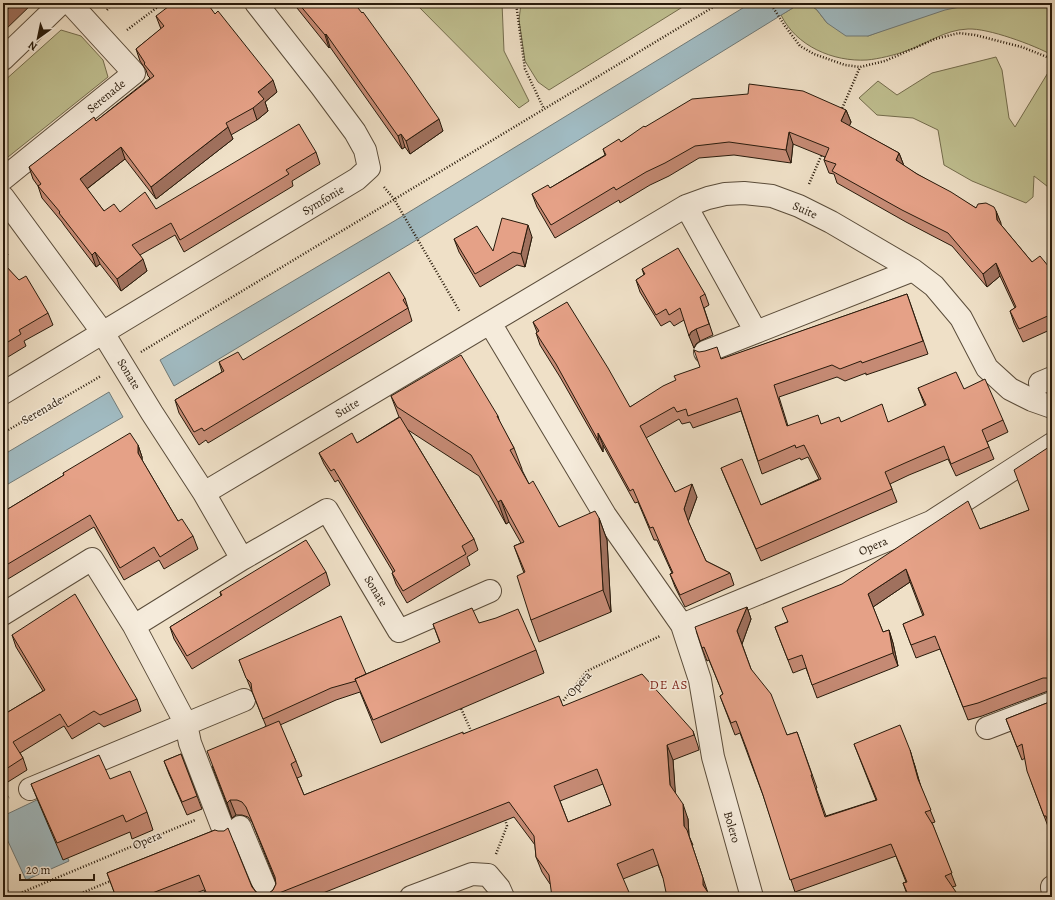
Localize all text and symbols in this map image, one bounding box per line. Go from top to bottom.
north arrow [18,18,58,58]
text: N [25,37,40,54]
street label: Serenade [83,76,129,116]
street label: Symfonie [299,181,347,219]
street label: Suite [790,197,820,223]
street label: Sonate [113,355,145,393]
street label: Serenade [18,392,66,428]
street label: Suite [332,395,362,421]
street label: Opera [856,533,890,559]
street label: Sonate [360,572,392,610]
street label: Opera [563,667,595,701]
district label: DE AS [650,676,688,693]
street label: Bolero [720,810,744,844]
street label: Opera [130,827,164,853]
scale bar [20,856,94,882]
text: 20 m [26,862,50,878]

